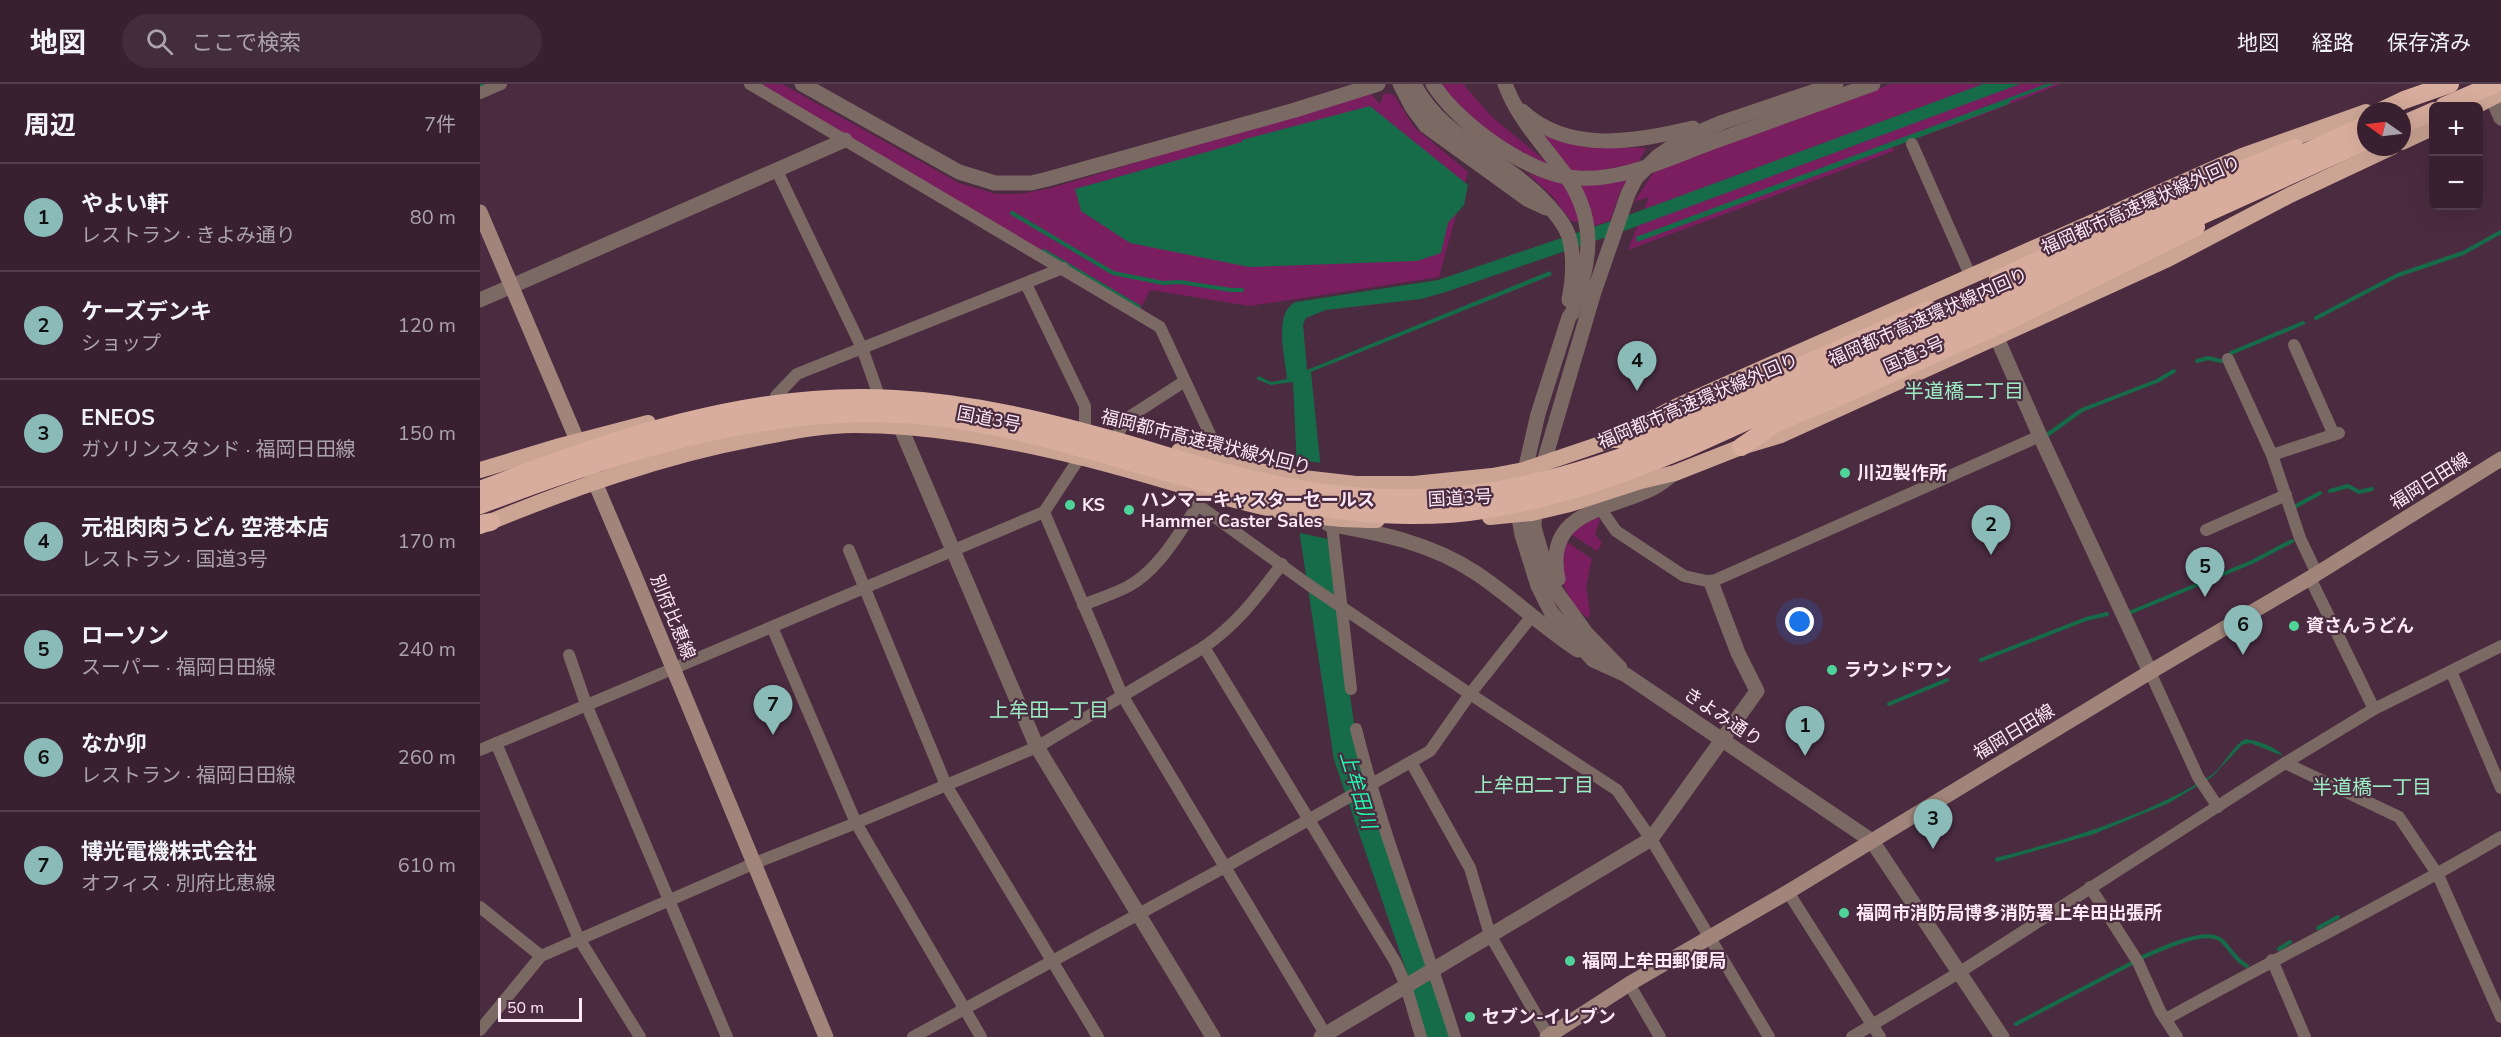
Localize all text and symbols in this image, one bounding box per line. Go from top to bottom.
search box [122,14,542,68]
text: 地図 [30,24,86,62]
icon: search [143,25,176,58]
text: ここで検索 [191,28,301,58]
text: 地図 [2237,29,2279,57]
text: 経路 [2312,29,2354,57]
text: 保存済み [2387,29,2471,57]
north arrow [2357,102,2411,156]
map controls [2429,102,2483,210]
button: + [2429,102,2483,156]
text: 周辺 [24,108,76,143]
text: 7件 [424,111,456,138]
street label: 福岡都市高速環状線外回り [2037,150,2245,260]
button: − [2429,156,2483,210]
text: やよい軒 [81,189,169,219]
text: 1 [38,204,50,231]
text: 80 m [410,204,456,231]
text: レストラン · きよみ通り [81,222,296,249]
street label: 福岡都市高速環状線内回り [1824,262,2032,372]
text: ケーズデンキ [81,297,212,327]
text: 2 [38,312,50,339]
text: 120 m [398,312,456,339]
text: ショップ [81,330,161,357]
street label: 国道3号 [1880,331,1948,379]
pin: 4 [1618,342,1656,391]
street label: 福岡都市高速環状線外回り [1594,348,1802,454]
district label: 半道橋二丁目 [1904,378,2024,405]
street label: 国道3号 [955,401,1023,437]
text: ENEOS [81,403,155,433]
street label: 福岡都市高速環状線外回り [1098,404,1314,480]
text: 3 [38,420,50,447]
text: 150 m [398,420,456,447]
text: ガソリンスタンド · 福岡日田線 [81,436,355,463]
street label: 福岡日田線 [2385,447,2475,515]
place label: 川辺製作所 [1857,461,1947,485]
marker: 川辺製作所 [1838,466,1852,480]
street label: 国道3号 [1427,484,1493,512]
place label: ハンマーキャスターセールス Hammer Caster Sales [1141,488,1375,533]
place label: KS [1082,493,1105,517]
marker: KS [1063,498,1077,512]
marker: ハンマーキャスターセールス Hammer Caster Sales [1122,503,1136,517]
pin: 2 [1972,506,2010,555]
text: 元祖肉肉うどん 空港本店 [81,513,329,543]
text: 4 [38,528,50,555]
text: 170 m [398,528,456,555]
text: レストラン · 国道3号 [81,546,268,573]
pin: 5 [2186,548,2224,597]
street label: 別府比恵線 [645,571,701,663]
pin: 6 [2224,606,2262,655]
your location [1785,607,1814,636]
place label: 資さんうどん [2306,614,2414,638]
marker: 資さんうどん [2287,619,2301,633]
text: ローソン [81,621,169,651]
text: 5 [38,636,50,663]
text: 240 m [398,636,456,663]
text: スーパー · 福岡日田線 [81,654,276,681]
place label: ラウンドワン [1844,658,1952,682]
marker: ラウンドワン [1825,663,1839,677]
street label: きよみ通り [1679,682,1767,752]
pin: 7 [754,686,792,735]
district label: 上牟田一丁目 [989,697,1109,724]
street label: 福岡日田線 [1969,699,2059,765]
pin: 1 [1786,706,1824,756]
text: なか卯 [81,729,147,759]
text: 6 [38,744,50,771]
text: 260 m [398,744,456,771]
water label: 上牟田川 [1333,748,1383,834]
text: レストラン · 福岡日田線 [81,762,296,789]
district label: 上牟田二丁目 [1474,772,1594,799]
district label: 半道橋一丁目 [2312,774,2432,801]
pin: 3 [1914,800,1952,849]
text: 博光電機株式会社 [81,837,257,867]
text: 7 [38,852,50,879]
text: 610 m [398,852,456,879]
text: オフィス · 別府比恵線 [81,870,275,897]
place label: 福岡市消防局博多消防署上牟田出張所 [1856,901,2162,925]
marker: 福岡市消防局博多消防署上牟田出張所 [1837,906,1851,920]
place label: 福岡上牟田郵便局 [1582,949,1726,973]
marker: 福岡上牟田郵便局 [1563,954,1577,968]
scale bar [498,995,582,1022]
text: 50 m [507,997,544,1019]
place label: セブン-イレブン [1482,1005,1616,1029]
marker: セブン-イレブン [1463,1010,1477,1024]

